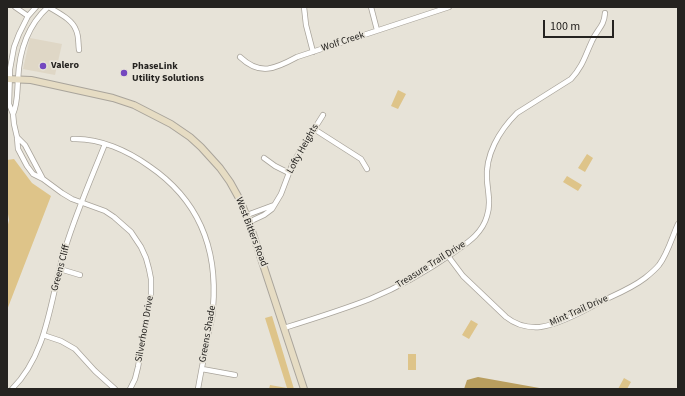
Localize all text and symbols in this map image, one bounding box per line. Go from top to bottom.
scale bar [545,12,616,38]
text: 100 m [550,18,580,35]
street label: Wolf Creek [320,29,366,55]
place label: Valero [51,60,79,72]
marker: Valero [38,61,48,71]
place label: PhaseLink Utility Solutions [132,61,204,84]
marker: PhaseLink Utility Solutions [119,68,129,78]
street label: Lofty Heights [285,122,321,176]
street label: West Bitters Road [232,196,270,268]
street label: Treasure Trail Drive [394,239,468,291]
street label: Greens Cliff [49,243,73,293]
street label: Mint Trail Drive [548,293,610,329]
street label: Silverhorn Drive [133,295,157,363]
street label: Greens Shade [197,305,219,363]

